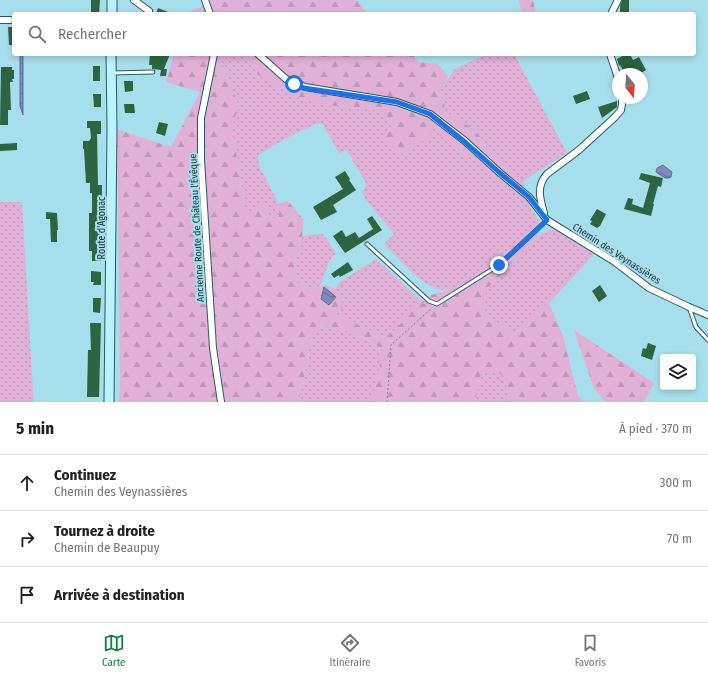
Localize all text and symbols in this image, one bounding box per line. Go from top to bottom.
search box [12,12,696,56]
icon: search [26,23,48,45]
text: Rechercher [58,25,127,43]
north arrow [612,68,648,104]
route start [285,75,303,93]
street label: Ancienne Route de Château l'Évêque [185,153,207,302]
street label: Route d'Agonac [96,196,108,259]
street label: Chemin des Veynassières [570,221,663,287]
route end [490,256,508,274]
map controls [660,354,696,390]
button: layers [660,354,696,390]
text: 5 min [16,418,54,439]
text: À pied · 370 m [619,421,692,436]
text: Continuez [54,466,116,484]
icon: ahead [16,472,38,494]
text: 300 m [660,475,692,490]
text: Chemin des Veynassières [54,484,187,499]
text: Tournez à droite [54,522,155,540]
icon: right [16,528,38,550]
text: 70 m [667,531,692,546]
text: Chemin de Beaupuy [54,540,159,555]
icon: arrive [16,584,38,606]
text: Arrivée à destination [54,586,185,604]
tab: Carte [102,632,126,669]
tab: Itinéraire [330,632,371,669]
tab: Favoris [575,632,606,669]

